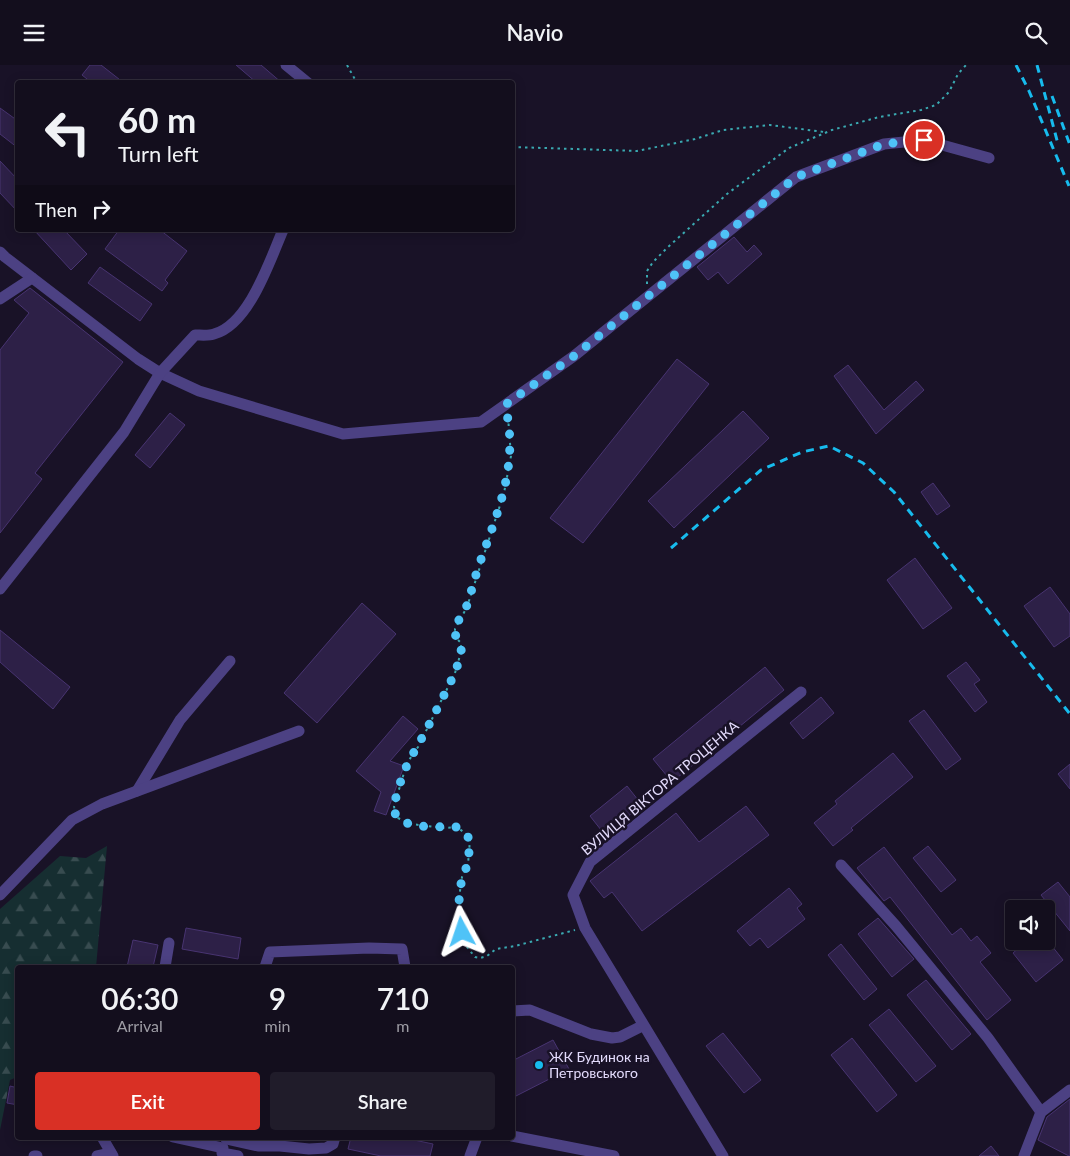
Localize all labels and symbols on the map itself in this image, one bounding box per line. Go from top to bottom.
pin [903,119,945,161]
street label: ВУЛИЦЯ ВІКТОРА ТРОЦЕНКА [578,716,742,858]
position arrow [435,905,487,957]
place label: ЖК Будинок на Петровського [549,1048,650,1081]
marker: ЖК Будинок на Петровського [533,1059,545,1071]

